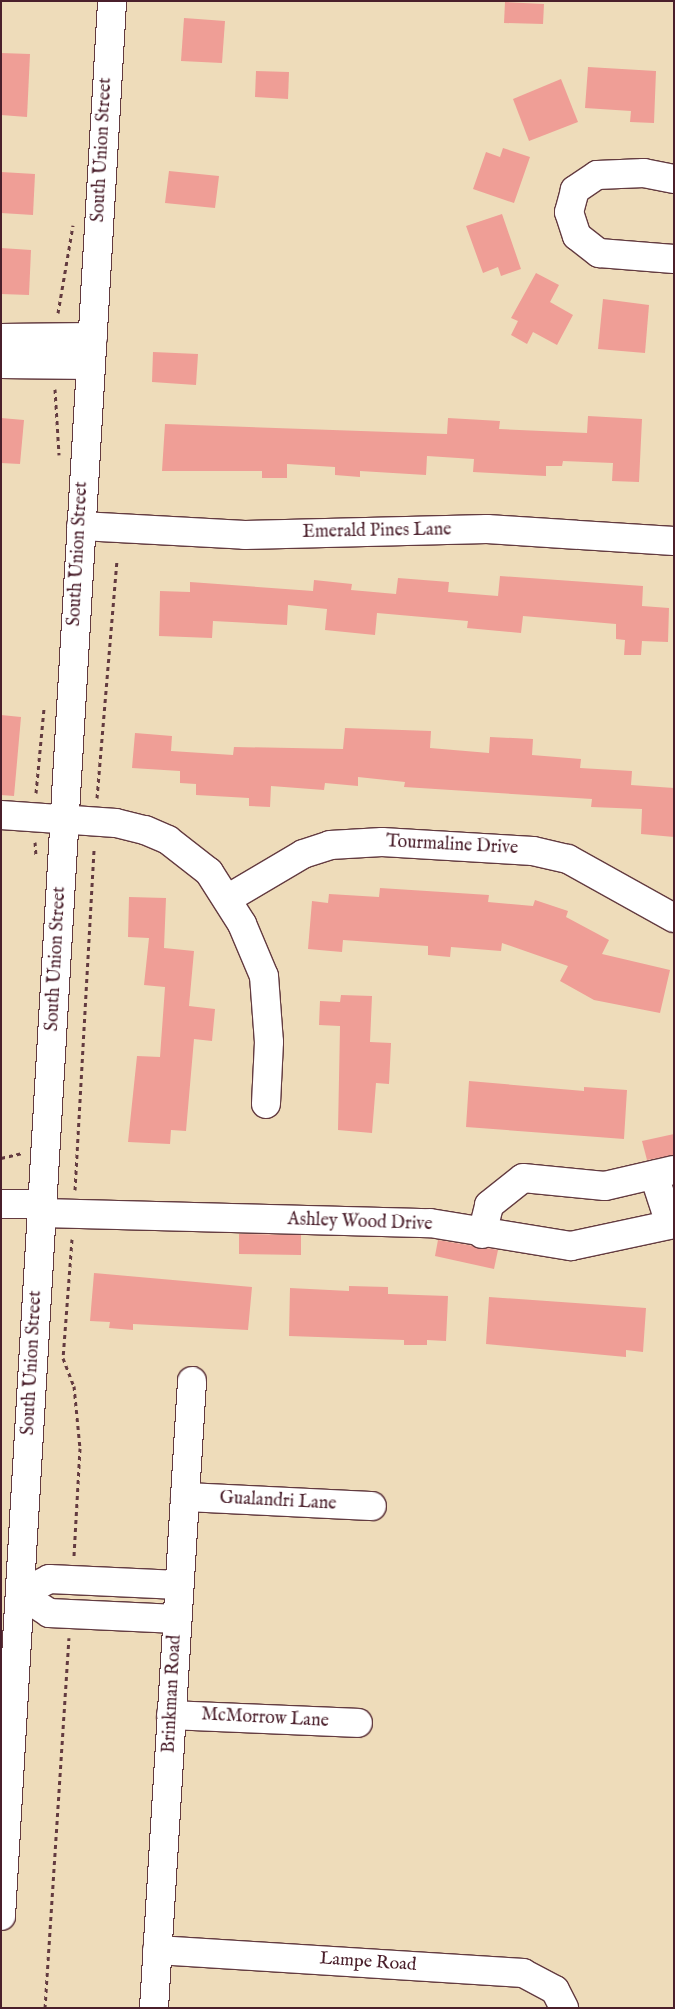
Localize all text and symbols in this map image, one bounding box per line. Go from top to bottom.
street label: South Union Street [88,77,118,223]
street label: South Union Street [64,481,94,627]
street label: Emerald Pines Lane [302,520,452,544]
street label: Tourmaline Drive [385,832,519,860]
street label: South Union Street [42,886,72,1032]
street label: Ashley Wood Drive [287,1210,433,1236]
street label: South Union Street [18,1290,48,1436]
street label: Gualandri Lane [219,1488,337,1516]
street label: Brinkman Road [159,1634,187,1754]
street label: McMorrow Lane [201,1705,329,1733]
street label: Lampe Road [319,1949,417,1977]

